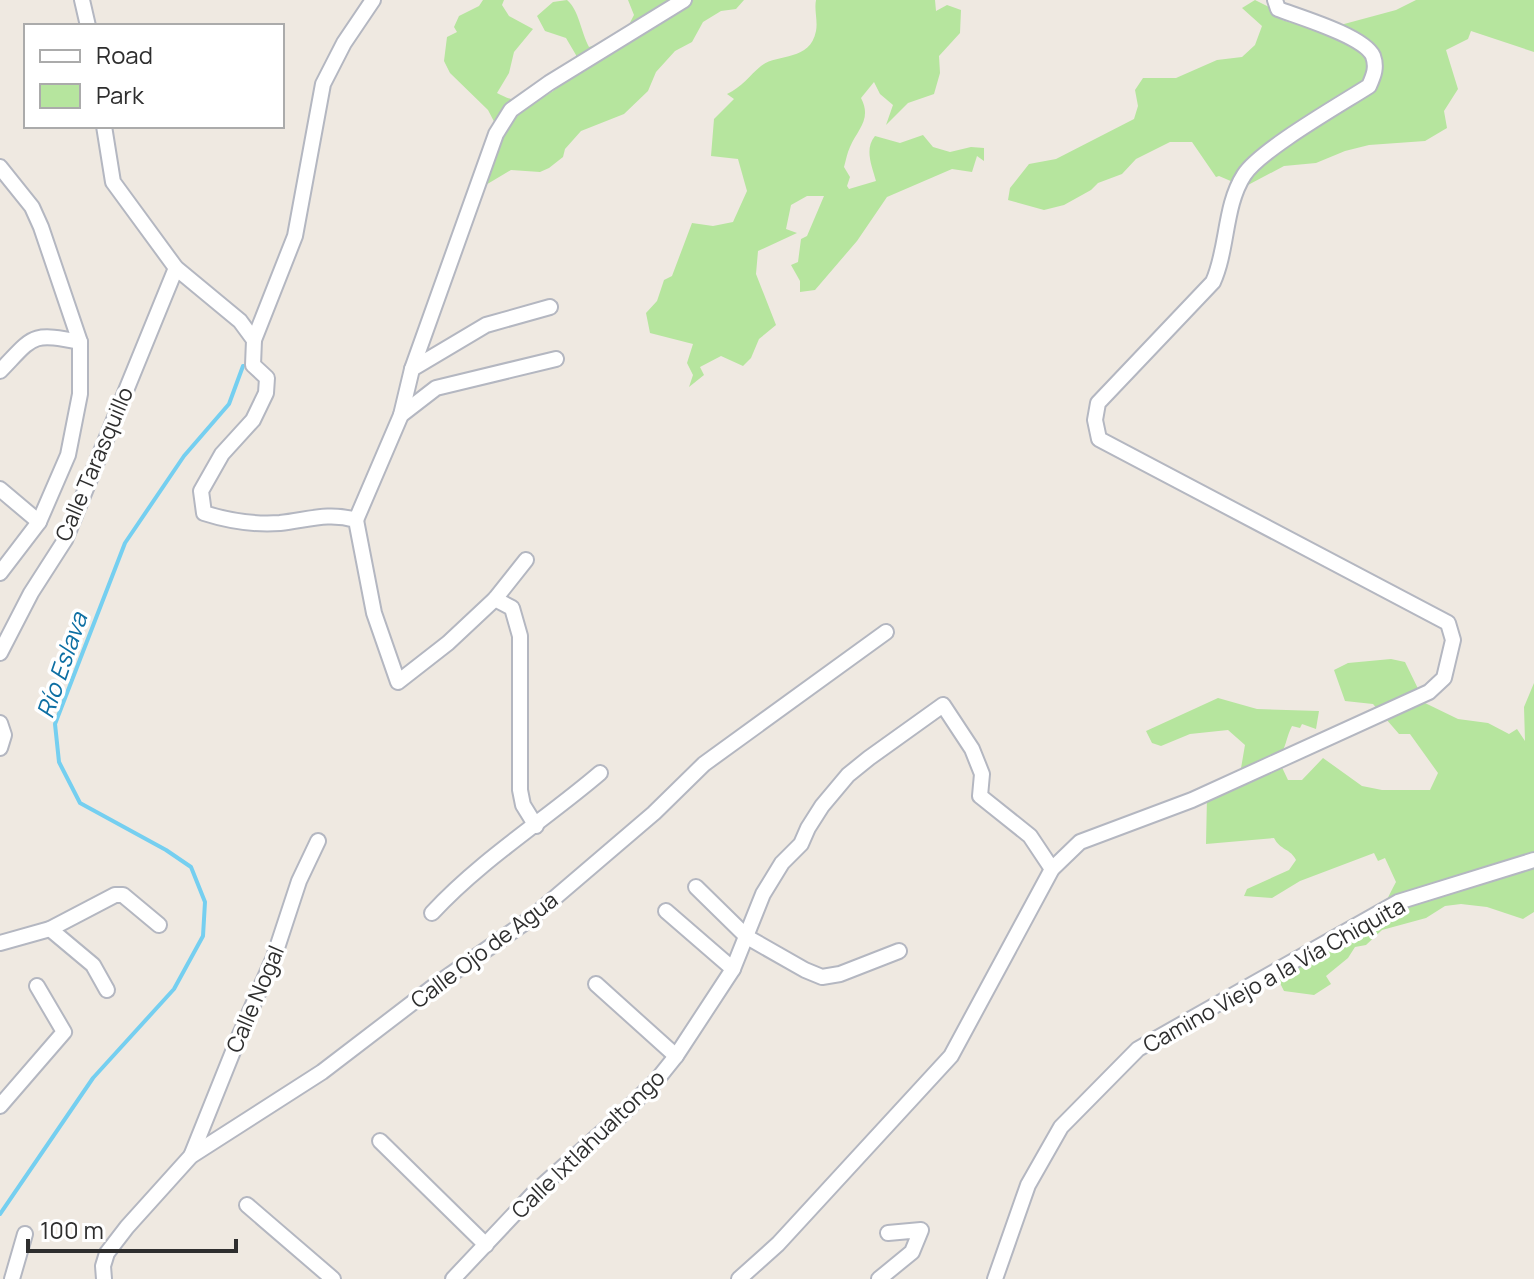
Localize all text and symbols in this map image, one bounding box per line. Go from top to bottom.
legend [24,24,284,128]
text: Road [96,38,153,71]
text: Park [96,78,145,111]
street label: Calle Tarasquillo [48,382,140,546]
water label: Río Eslava [28,606,95,722]
street label: Calle Ojo de Agua [404,885,564,1015]
street label: Camino Viejo a la Vía Chiquita [1138,890,1410,1060]
street label: Calle Nogal [219,941,291,1057]
street label: Calle Ixtlahualtongo [505,1063,671,1225]
scale bar [28,1203,236,1253]
text: 100 m [40,1213,104,1246]

